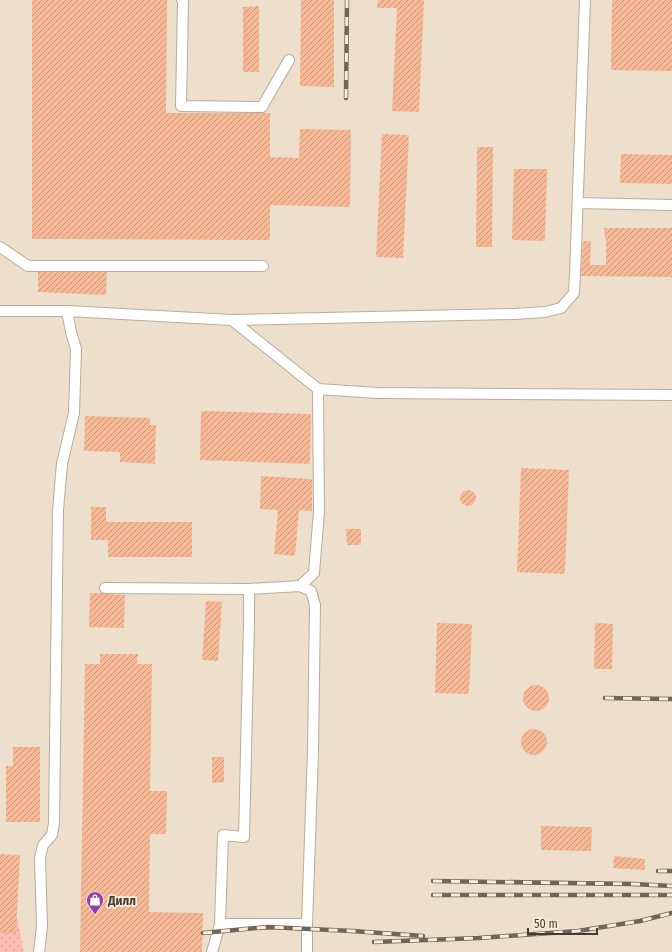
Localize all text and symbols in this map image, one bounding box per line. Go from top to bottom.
shop icon: Дилл [85,890,105,915]
place label: Дилл [107,893,136,908]
scale bar [528,910,597,936]
text: 50 m [534,917,558,931]

